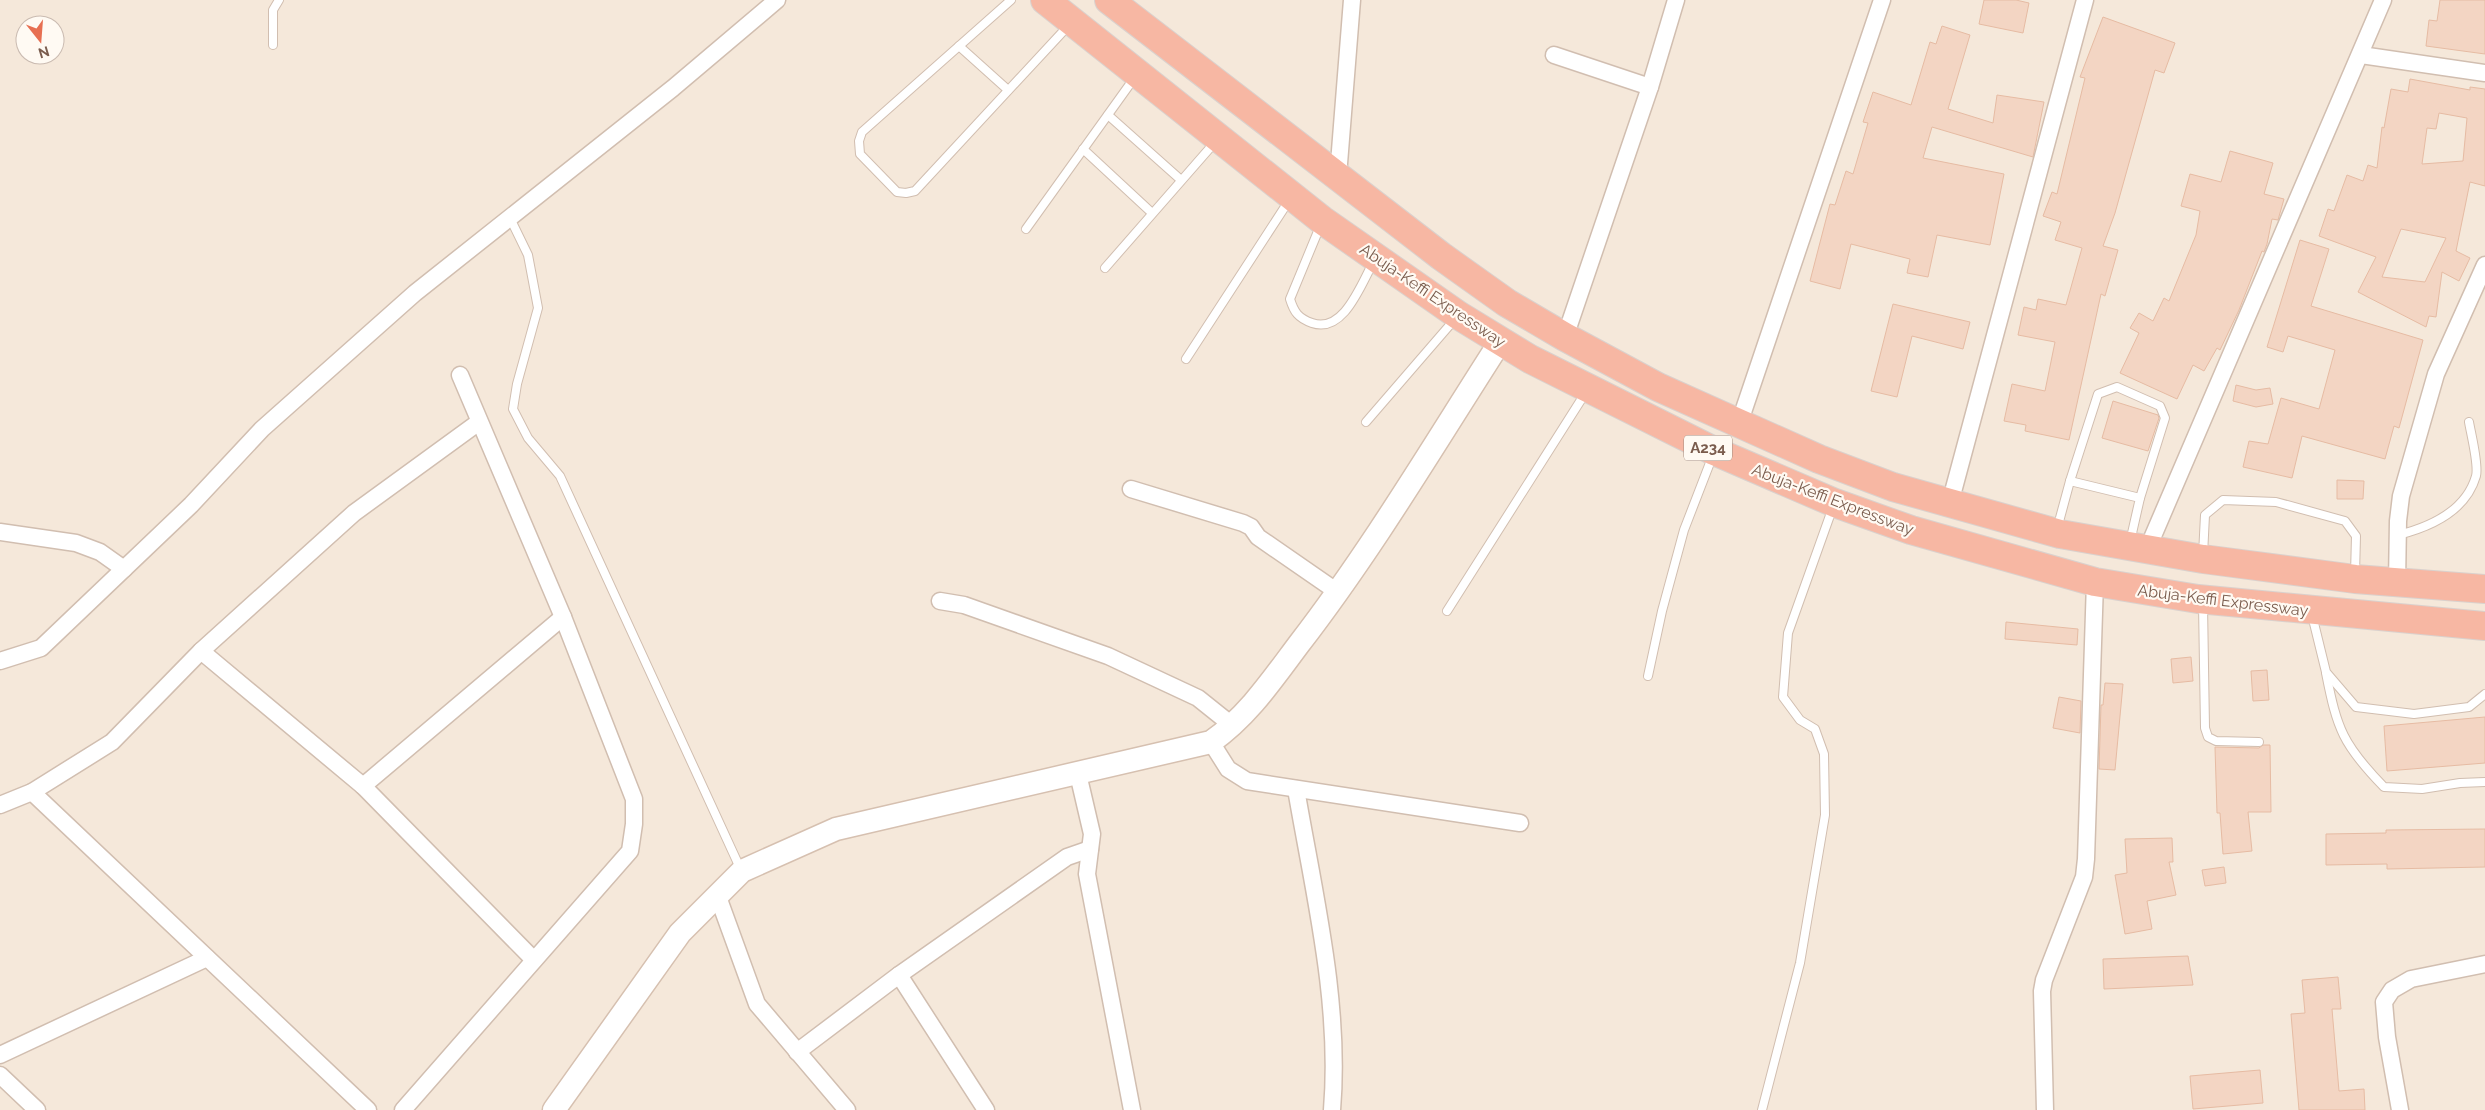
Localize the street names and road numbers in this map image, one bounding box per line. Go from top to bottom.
street label: Abuja-Keffi Expressway [1356,239,1510,352]
road number: A234 [1684,436,1732,460]
street label: Abuja-Keffi Expressway [1749,460,1917,539]
street label: Abuja-Keffi Expressway [2136,581,2310,620]

